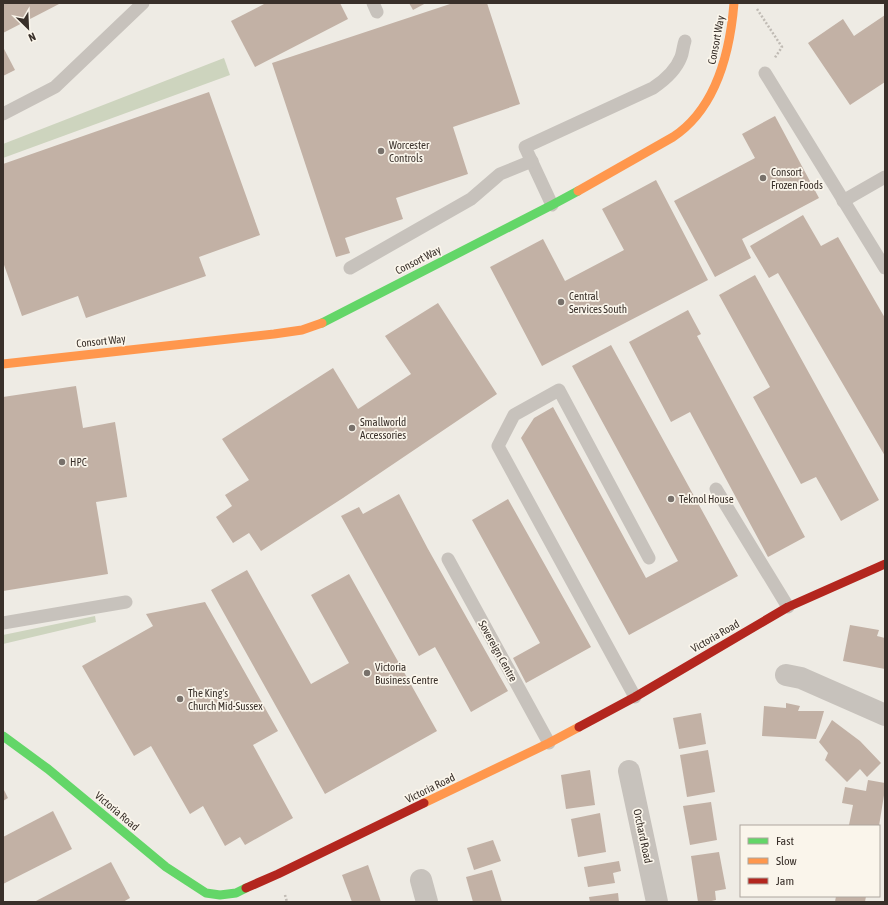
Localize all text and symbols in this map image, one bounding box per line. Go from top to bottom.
north arrow [8,8,48,48]
street label: Consort Way [705,14,727,66]
text: N [27,30,37,44]
place label: Worcester Controls [389,139,430,164]
marker: Worcester Controls [376,146,386,156]
place label: Consort Frozen Foods [771,166,823,191]
marker: Consort Frozen Foods [758,173,768,183]
street label: Consort Way [393,243,443,277]
place label: Central Services South [569,290,627,315]
marker: Central Services South [556,297,566,307]
street label: Consort Way [76,332,127,350]
place label: Smallworld Accessories [360,416,406,441]
marker: Smallworld Accessories [347,423,357,433]
place label: HPC [70,456,87,468]
marker: HPC [57,457,67,467]
place label: Teknol House [679,493,734,505]
marker: Teknol House [666,494,676,504]
street label: Victoria Road [689,617,741,655]
street label: Sovereign Centre [476,618,520,684]
place label: Victoria Business Centre [375,661,438,686]
marker: Victoria Business Centre [362,668,372,678]
place label: The King's Church Mid-Sussex [188,687,263,712]
marker: The King's Church Mid-Sussex [175,694,185,704]
street label: Victoria Road [403,771,457,805]
street label: Victoria Road [93,789,141,833]
street label: Orchard Road [631,808,655,864]
legend [740,825,880,897]
text: Fast [776,834,794,848]
text: Slow [776,854,797,868]
text: Jam [776,874,794,888]

